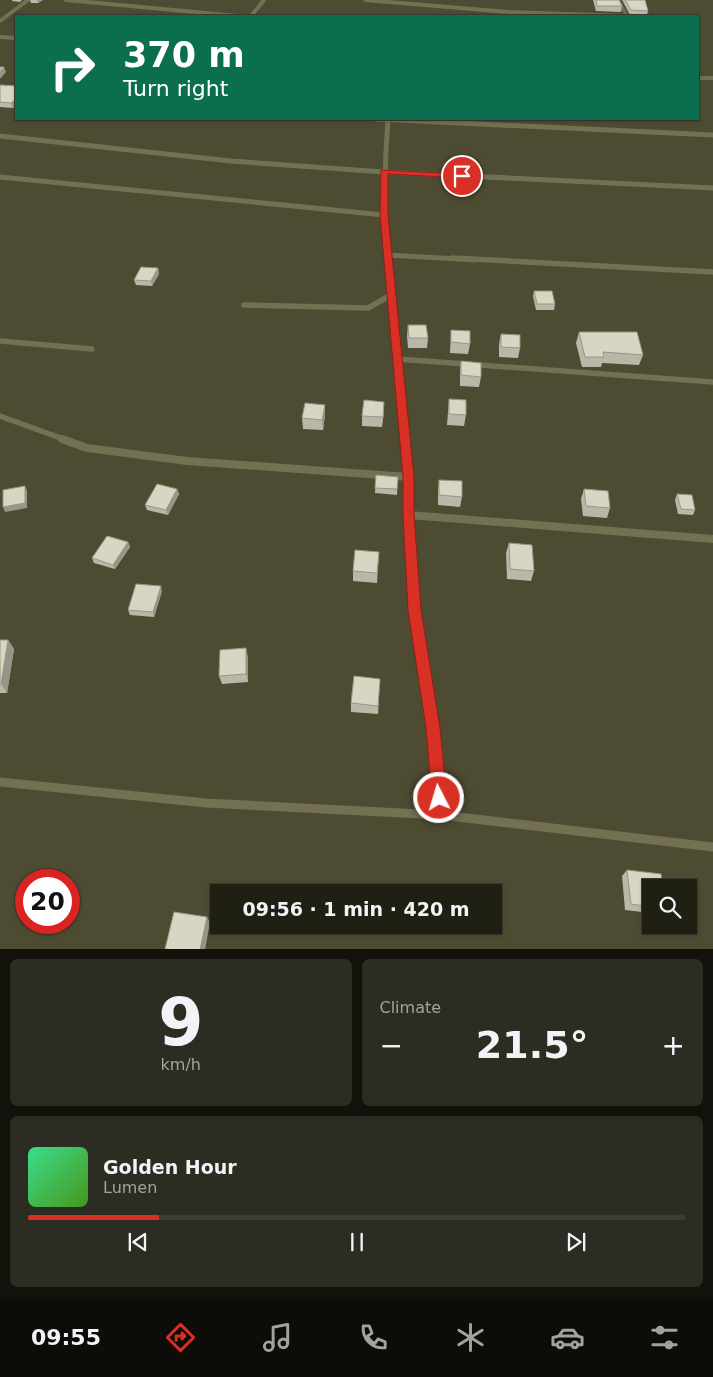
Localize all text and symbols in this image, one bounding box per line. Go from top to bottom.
icon: right [40,35,105,100]
text: 370 m [123,35,245,75]
text: Turn right [123,76,228,101]
pin [441,155,483,197]
icon: arrive [448,162,476,190]
position arrow [412,771,464,823]
speed limit sign: 20 [15,869,80,934]
map controls [642,879,697,934]
button: search [642,879,697,934]
text: 09:56 · 1 min · 420 m [242,898,470,920]
text: 9 [158,985,203,1060]
text: Climate [380,998,441,1017]
text: 21.5° [476,1023,589,1067]
text: − [380,1029,403,1062]
text: + [662,1029,685,1062]
text: km/h [161,1055,201,1074]
text: Golden Hour [103,1156,237,1178]
text: Lumen [103,1178,157,1197]
icon: previous [124,1228,152,1256]
icon: pause [343,1228,371,1256]
icon: next [562,1228,590,1256]
icon: directions [163,1320,198,1355]
icon: music [260,1320,295,1355]
icon: phone [356,1320,391,1355]
icon: climate [453,1320,488,1355]
icon: car [550,1320,585,1355]
icon: filters [647,1320,682,1355]
text: 09:55 [31,1325,101,1350]

